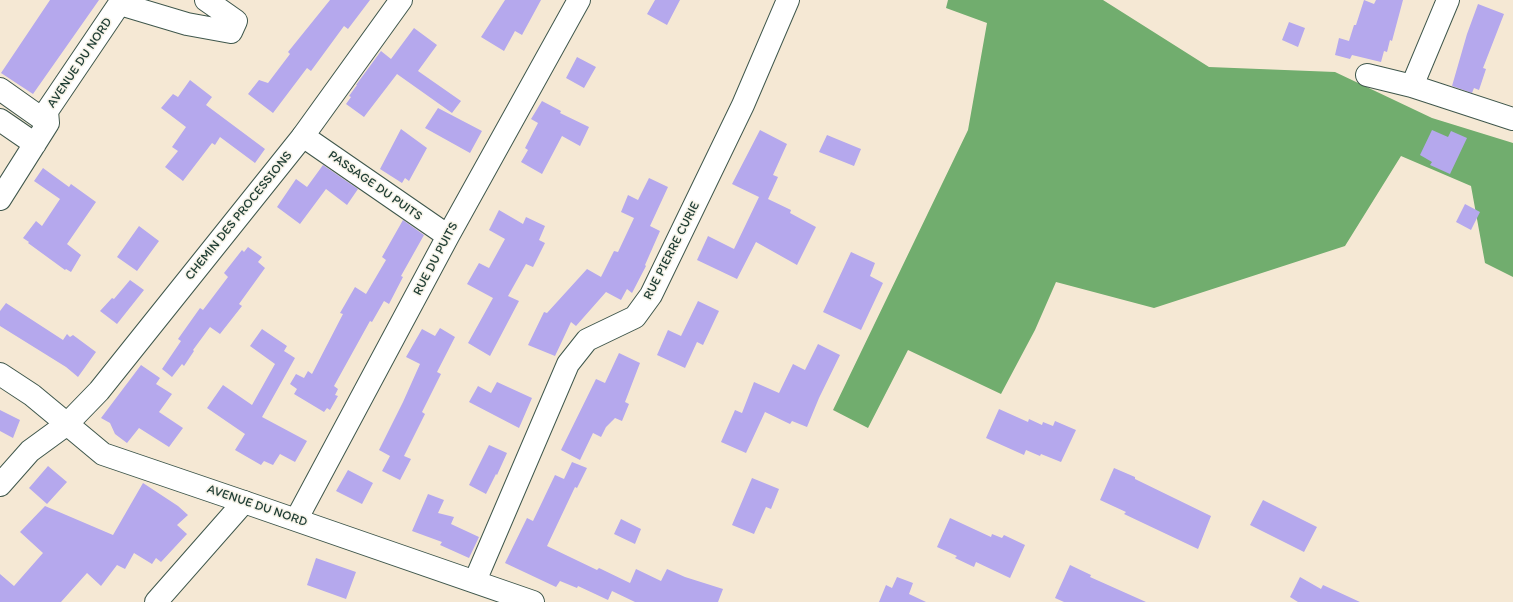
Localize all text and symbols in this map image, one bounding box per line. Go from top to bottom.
street label: AVENUE DU NORD [44,15,116,111]
street label: CHEMIN DES PROCESSIONS [182,148,296,284]
street label: PASSAGE DU PUITS [325,148,425,224]
street label: RUE PIERRE CURIE [641,199,703,303]
street label: RUE DU PUITS [410,220,462,298]
street label: AVENUE DU NORD [205,481,309,531]

